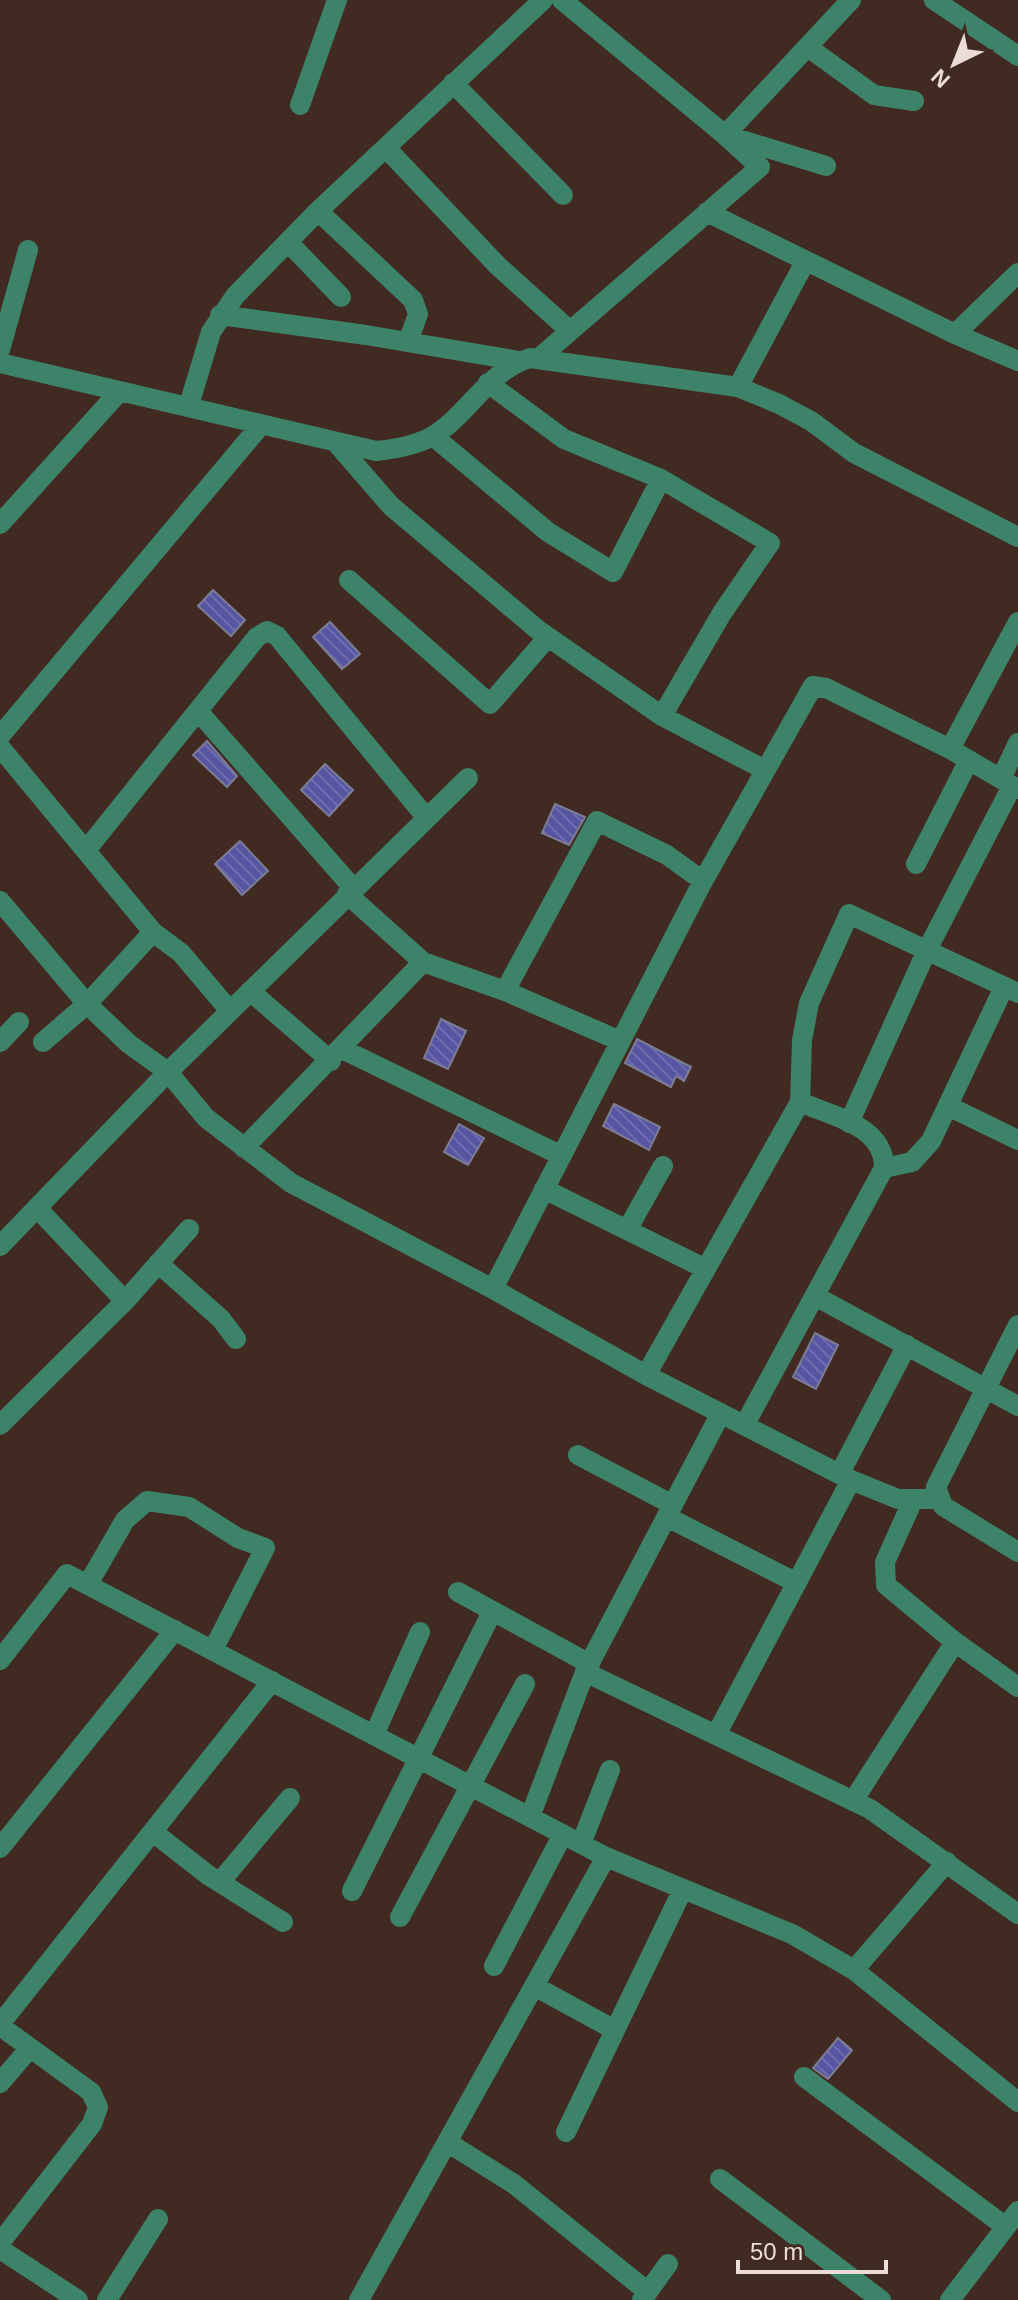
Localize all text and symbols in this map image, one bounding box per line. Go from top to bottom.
north arrow [914,24,994,104]
text: N [926,64,955,93]
scale bar [738,2224,886,2274]
text: 50 m [750,2238,803,2265]

